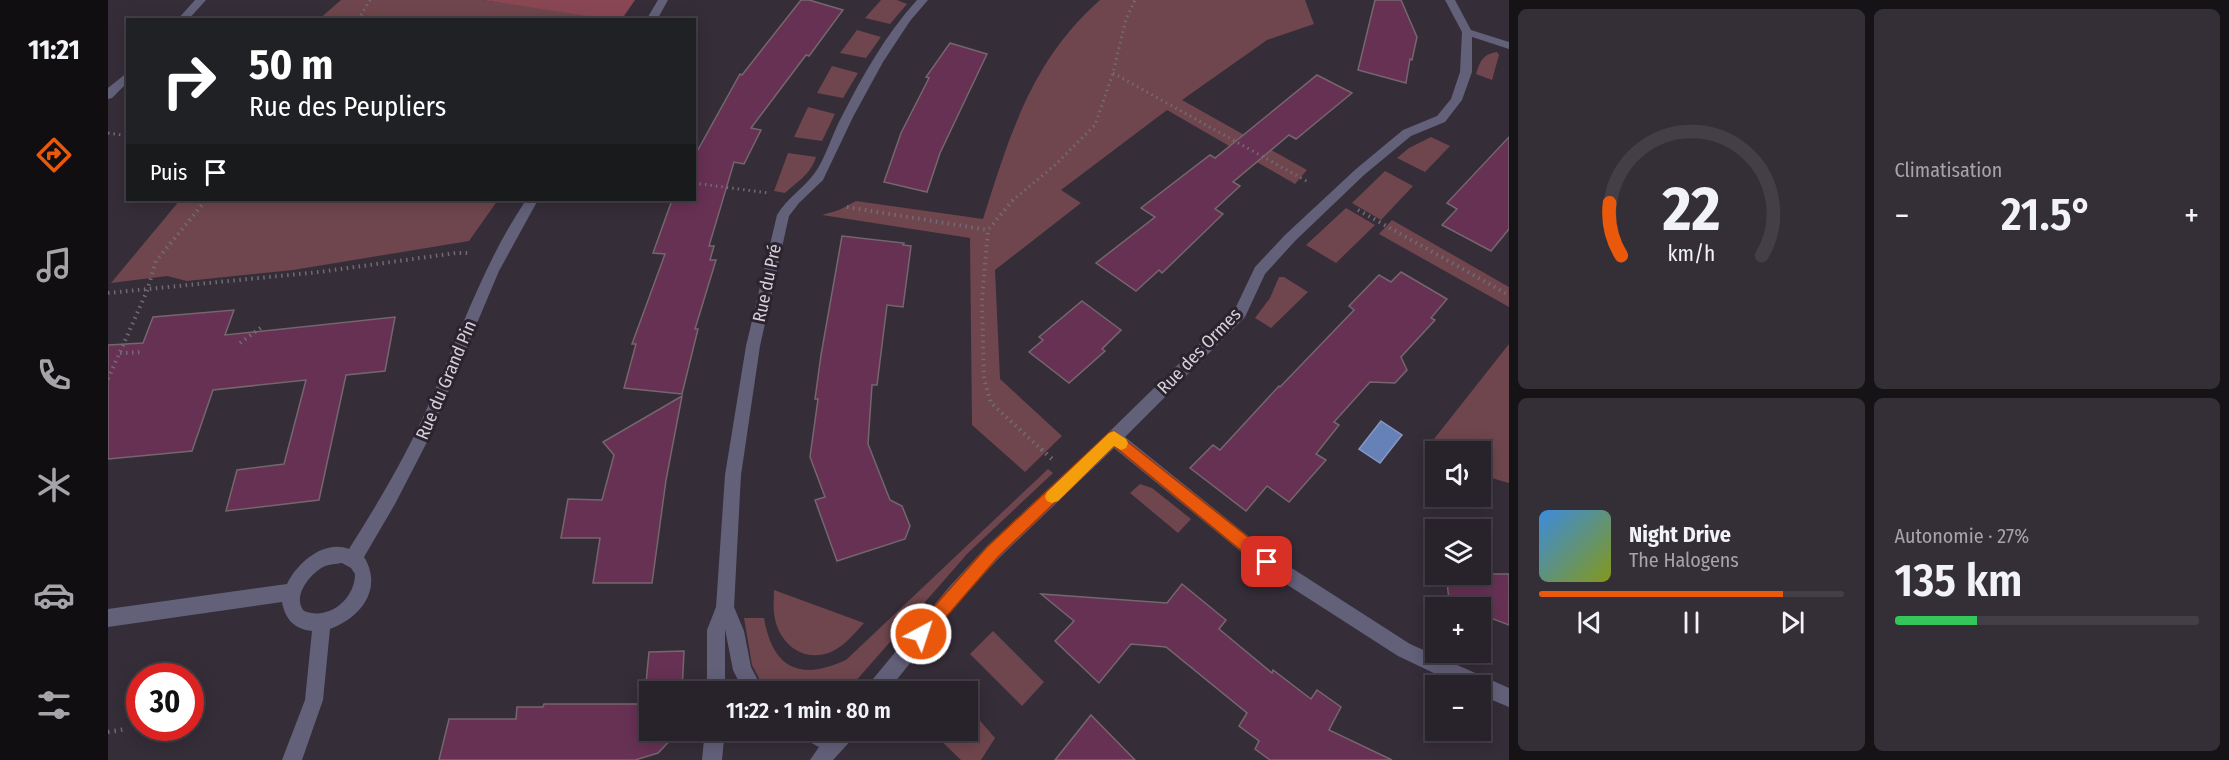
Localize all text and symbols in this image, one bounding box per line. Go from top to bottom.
text: 11:21 [28,34,80,66]
text: 50 m [249,40,333,90]
icon: right [150,42,228,120]
text: Rue des Peupliers [249,91,446,123]
icon: directions [33,134,75,176]
icon: arrive [199,156,232,189]
text: Climatisation [1895,158,2002,182]
text: Puis [150,159,187,186]
text: 22 [1661,172,1720,247]
text: 21.5° [2001,188,2092,242]
text: − [1895,196,1909,236]
text: + [2184,196,2199,236]
text: km/h [1667,241,1715,267]
street label: Rue du Pré [748,242,786,324]
icon: music [33,244,75,286]
street label: Rue des Ormes [1153,303,1246,398]
street label: Rue du Grand Pin [411,317,481,443]
icon: phone [33,354,75,396]
map controls [1425,441,1491,741]
button: sound [1425,441,1491,507]
icon: climate [33,464,75,506]
button: layers [1425,519,1491,585]
text: Night Drive [1629,521,1731,548]
text: Autonomie · 27% [1895,524,2029,548]
pin [1241,536,1292,587]
icon: arrive [1250,545,1283,578]
text: The Halogens [1629,548,1739,572]
text: 135 km [1895,554,2023,608]
icon: car [33,574,75,616]
button: + [1425,597,1491,663]
position arrow [889,602,953,666]
icon: previous [1573,606,1606,639]
icon: pause [1675,606,1708,639]
icon: next [1776,606,1809,639]
speed limit sign: 30 [126,663,204,741]
button: − [1425,675,1491,741]
icon: filters [33,684,75,726]
text: 11:22 · 1 min · 80 m [726,697,891,724]

